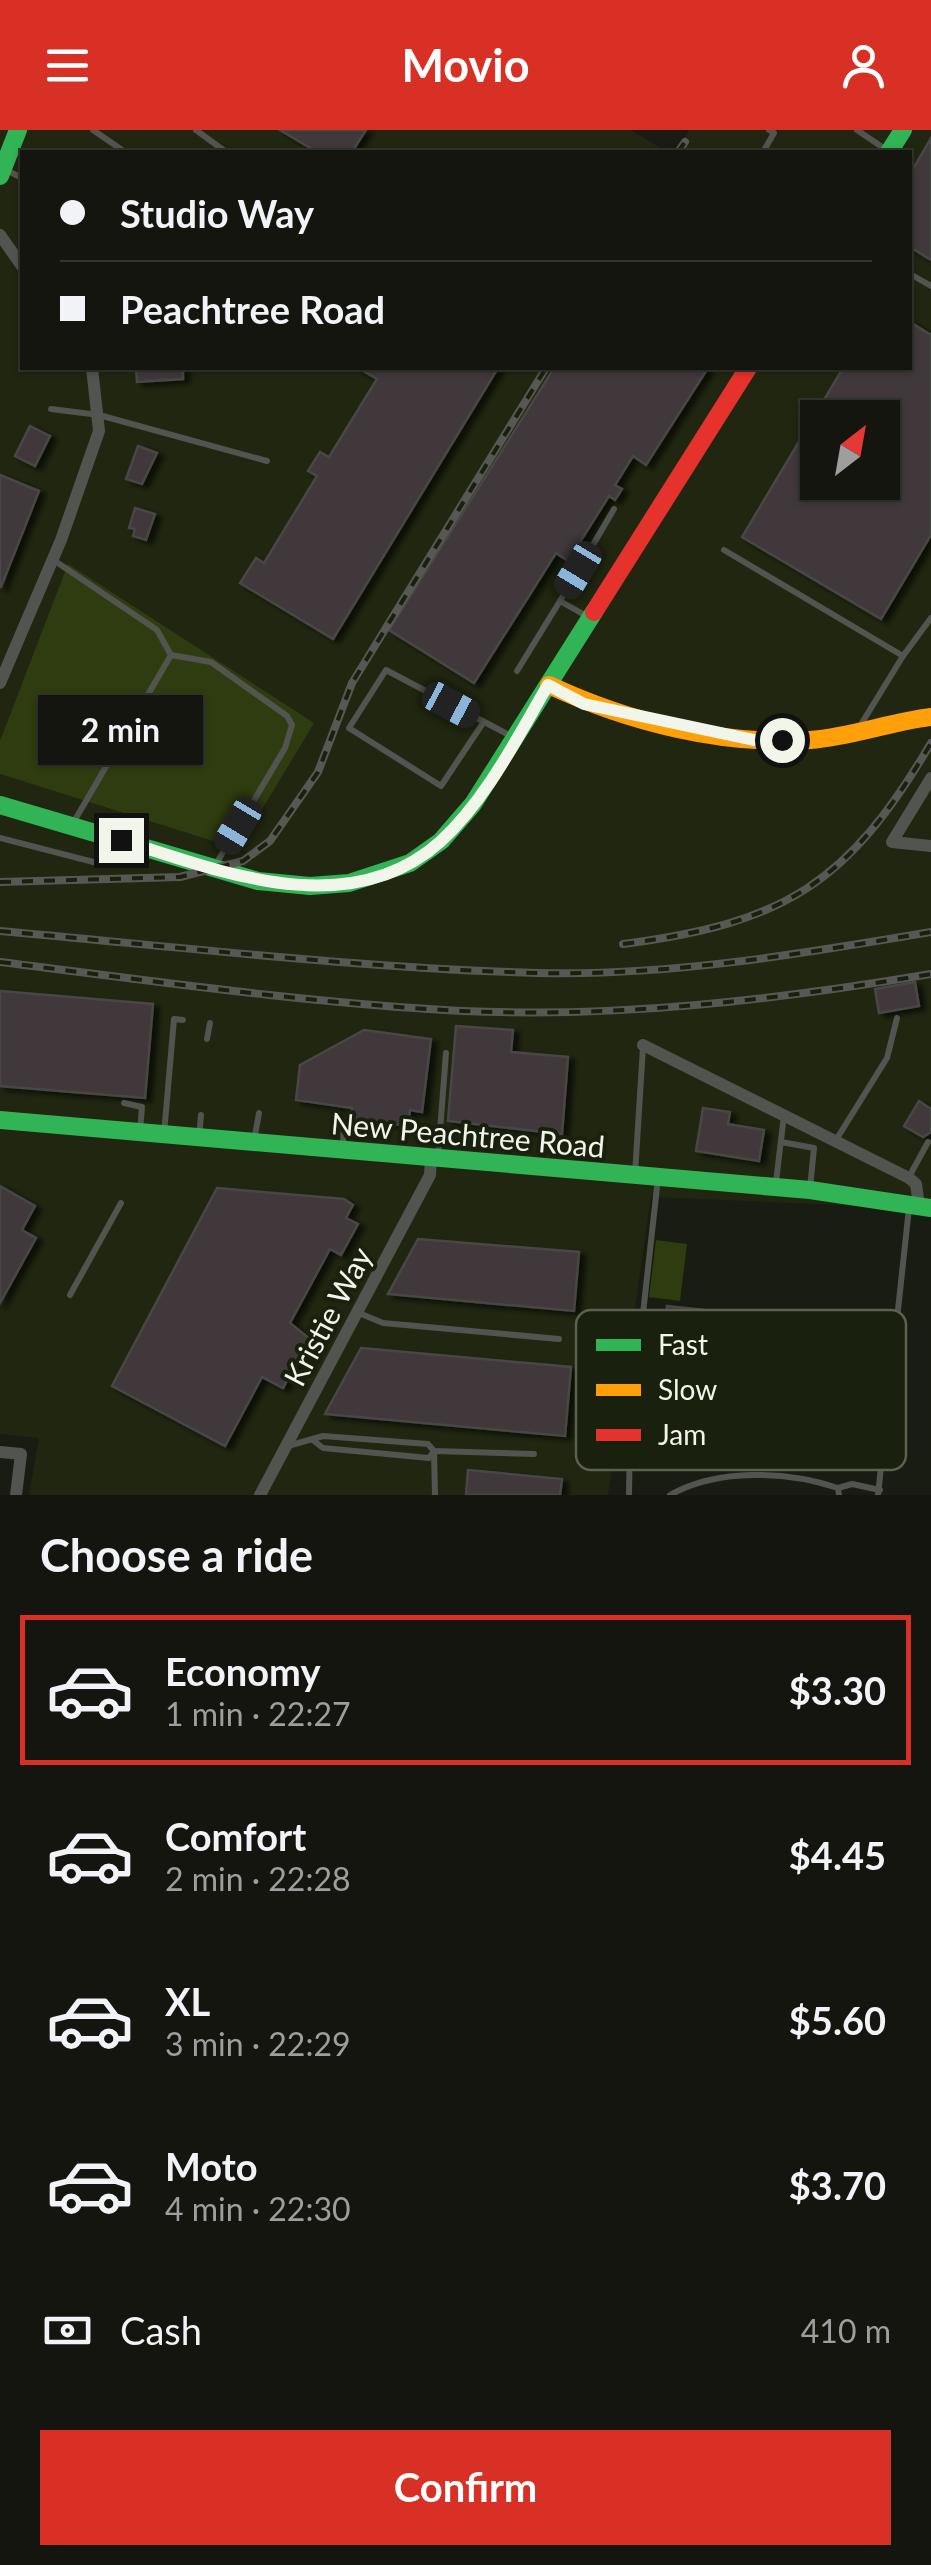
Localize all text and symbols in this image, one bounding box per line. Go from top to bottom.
icon: menu [40,38,95,93]
text: Movio [401,38,530,92]
icon: person [836,38,891,93]
text: Studio Way [120,190,314,236]
text: Peachtree Road [120,286,385,332]
north arrow [800,400,900,500]
map controls [800,400,900,500]
car [550,537,606,603]
car [417,678,485,732]
callout: 2 min [38,695,204,765]
text: 2 min [81,710,160,749]
route start [760,718,805,763]
car [210,793,266,859]
route end [99,818,144,863]
street label: New Peachtree Road [330,1104,606,1164]
street label: Kristie Way [275,1240,379,1392]
legend [576,1310,906,1470]
text: Fast [658,1327,708,1361]
text: Slow [658,1372,717,1406]
text: Jam [658,1417,706,1451]
text: Choose a ride [40,1528,313,1582]
icon: car [45,1645,135,1735]
text: Economy [165,1648,320,1694]
text: $3.30 [789,1667,886,1713]
text: 1 min · 22:27 [165,1694,351,1733]
icon: car [45,1810,135,1900]
text: Comfort [165,1813,306,1859]
text: $4.45 [789,1832,886,1878]
text: 2 min · 22:28 [165,1859,351,1898]
icon: car [45,1975,135,2065]
text: XL [165,1978,210,2024]
text: $5.60 [789,1997,886,2043]
text: 3 min · 22:29 [165,2024,351,2063]
icon: car [45,2140,135,2230]
text: Moto [165,2143,258,2189]
text: $3.70 [789,2162,886,2208]
text: 4 min · 22:30 [165,2189,351,2228]
icon: cash [40,2303,95,2358]
text: Cash [120,2307,202,2353]
text: 410 m [801,2311,891,2350]
button: Confirm [40,2430,891,2545]

